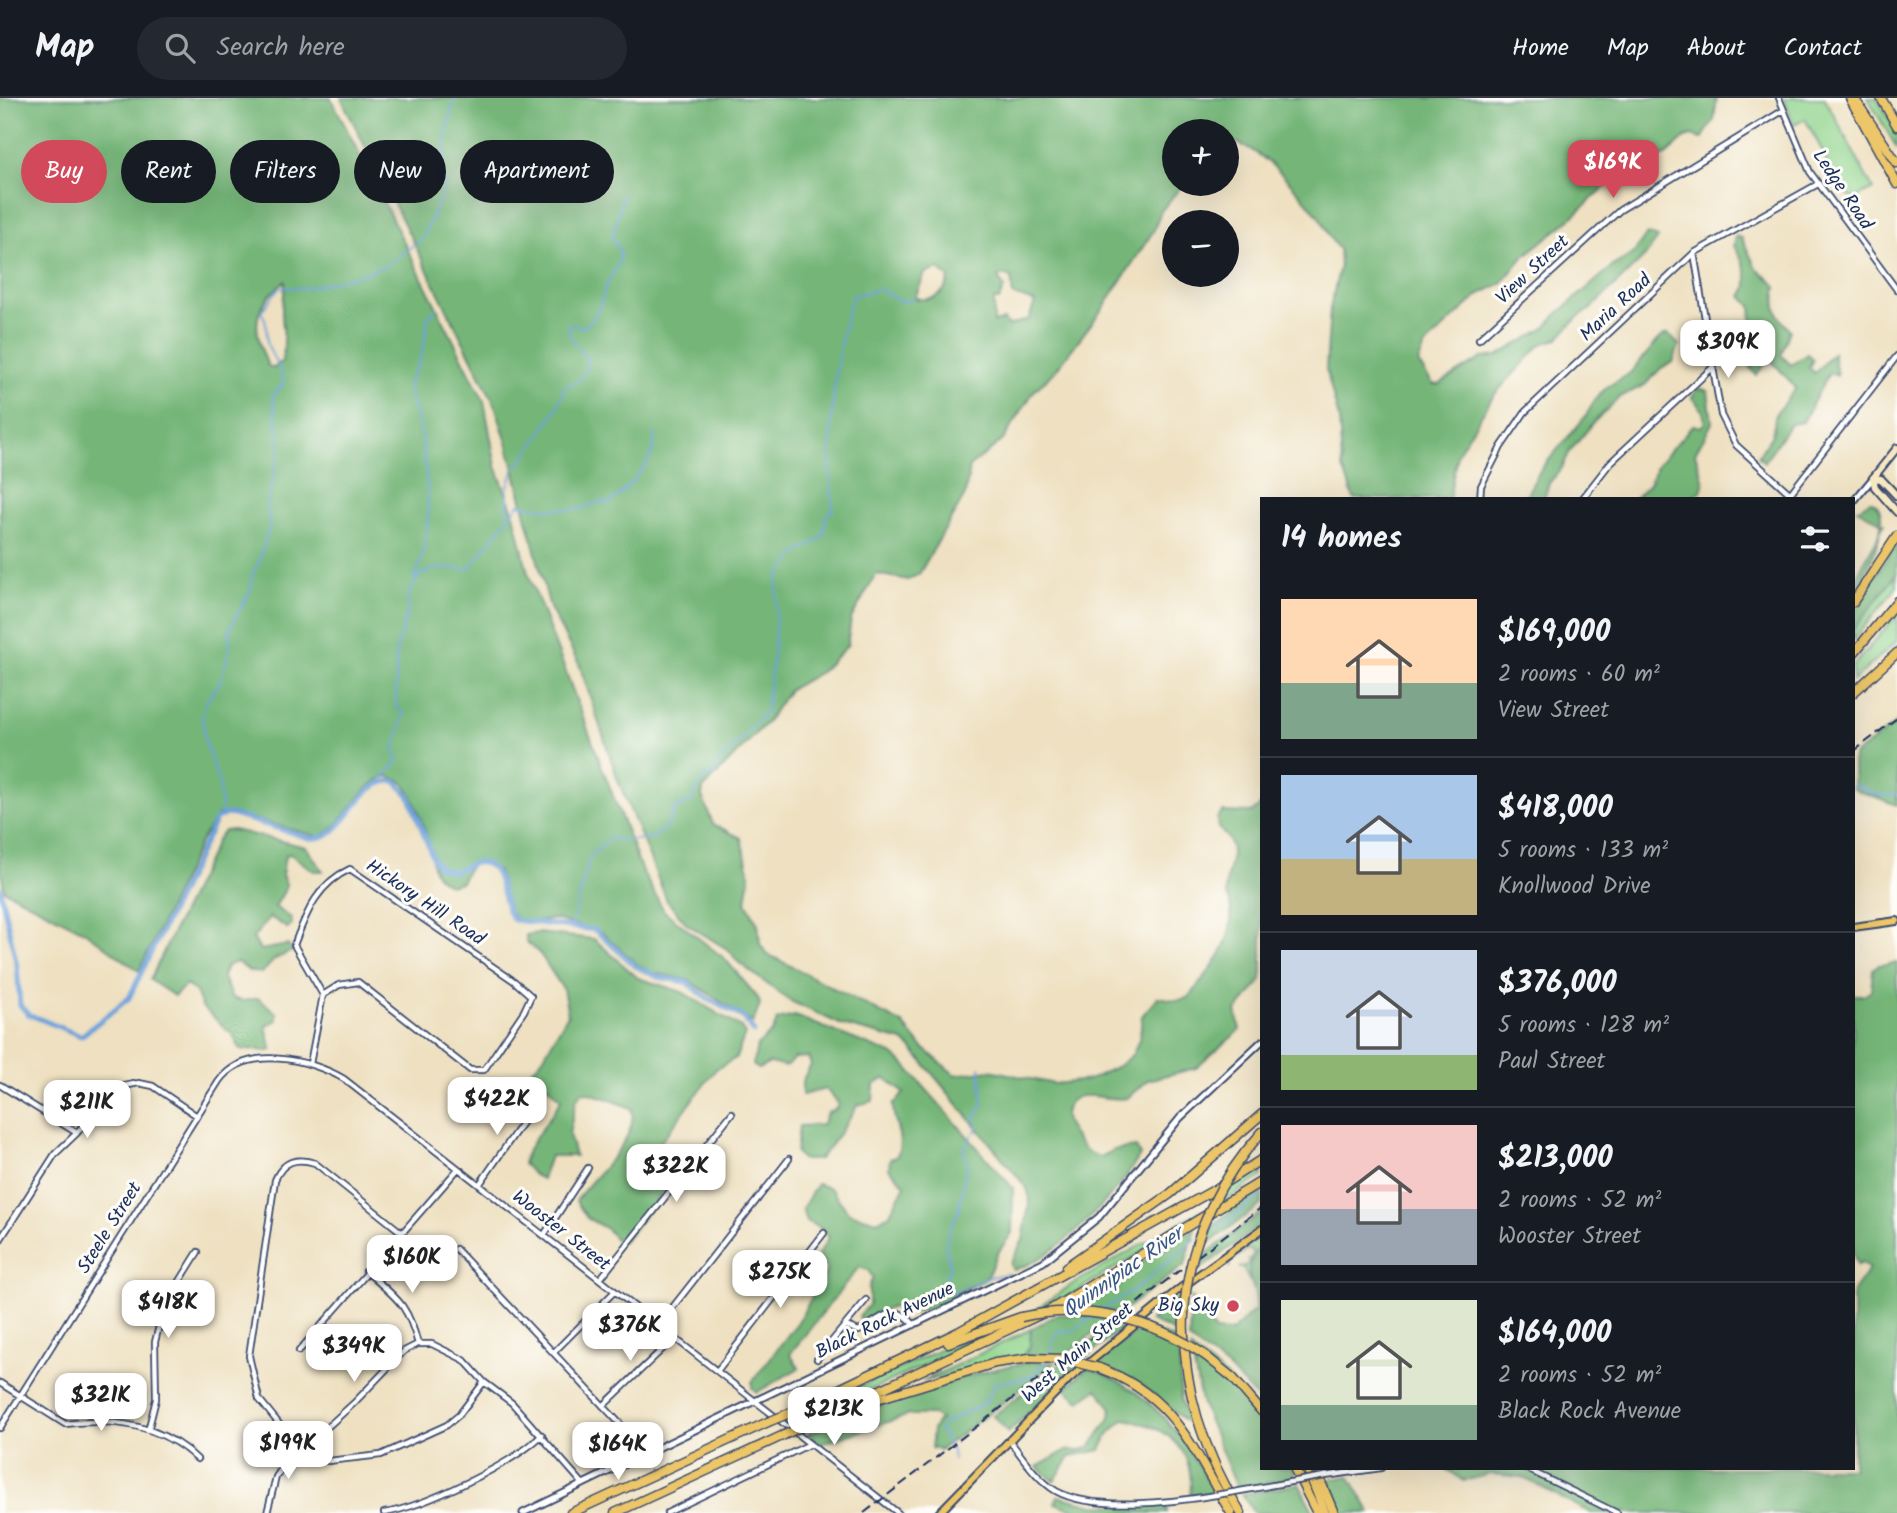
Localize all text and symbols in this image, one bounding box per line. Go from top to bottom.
search box [137,17,627,80]
text: Map [35,22,95,75]
text: Search here [217,27,345,69]
icon: search [161,29,199,67]
text: Home [1512,29,1569,68]
text: Map [1607,29,1649,68]
text: About [1687,29,1745,68]
text: Contact [1783,29,1862,68]
map controls [1162,119,1239,287]
button: + [1162,119,1239,196]
chip: Buy [21,140,107,203]
chip: Rent [121,140,216,203]
chip: Filters [230,140,340,203]
chip: New [354,140,446,203]
chip: Apartment [460,140,614,203]
pin: $169K [1564,140,1662,200]
street label: Ledge Road [1804,144,1880,237]
text: $169K [1584,145,1642,181]
button: − [1162,210,1239,287]
street label: View Street [1489,227,1577,312]
street label: Maria Road [1573,266,1659,349]
pin: $309K [1679,320,1777,380]
text: $309K [1696,325,1760,361]
text: 14 homes [1281,515,1402,563]
icon: filters [1796,520,1834,558]
text: $169,000 [1498,609,1610,657]
icon: home [1337,627,1421,711]
text: 2 rooms · 60 m² [1498,657,1660,693]
text: View Street [1498,693,1609,729]
text: $418,000 [1498,785,1613,833]
icon: home [1337,803,1421,887]
text: 5 rooms · 133 m² [1498,833,1668,869]
street label: Hickory Hill Road [359,852,491,954]
text: Knollwood Drive [1498,869,1651,905]
text: $376,000 [1498,960,1617,1008]
icon: home [1337,978,1421,1062]
text: 5 rooms · 128 m² [1498,1008,1669,1044]
text: Paul Street [1498,1044,1606,1080]
pin: $422K [448,1077,546,1137]
pin: $211K [38,1080,136,1140]
text: $422K [464,1082,530,1118]
text: $211K [60,1085,114,1121]
text: $213,000 [1498,1135,1613,1183]
pin: $322K [627,1144,725,1204]
text: $322K [643,1149,709,1185]
icon: home [1337,1153,1421,1237]
street label: Steele Street [70,1176,150,1280]
street label: Wooster Street [505,1183,617,1280]
text: 2 rooms · 52 m² [1498,1183,1661,1219]
water label: Quinnipiac River [1056,1217,1194,1327]
text: Wooster Street [1498,1219,1641,1255]
pin: $160K [363,1236,461,1295]
text: $160K [383,1240,441,1276]
pin: $275K [731,1250,829,1310]
text: $275K [748,1255,812,1291]
street label: Black Rock Avenue [810,1274,960,1368]
pin: $418K [119,1280,217,1340]
text: $418K [138,1285,198,1321]
place label: Big Sky [1158,1291,1220,1321]
street label: West Main Street [1015,1295,1141,1411]
marker: Big Sky [1225,1298,1241,1314]
pin: $376K [581,1304,679,1363]
text: $376K [598,1308,662,1344]
text: $164,000 [1498,1310,1611,1358]
pin: $349K [305,1324,403,1384]
icon: home [1337,1328,1421,1412]
text: $349K [322,1329,386,1365]
text: 2 rooms · 52 m² [1498,1358,1661,1394]
pin: $321K [52,1374,150,1433]
text: $321K [71,1378,131,1414]
pin: $213K [785,1388,883,1447]
text: $213K [804,1392,864,1428]
text: Black Rock Avenue [1498,1394,1681,1430]
pin: $199K [239,1422,337,1481]
pin: $164K [569,1422,667,1482]
text: $199K [259,1426,317,1462]
text: $164K [588,1427,648,1463]

